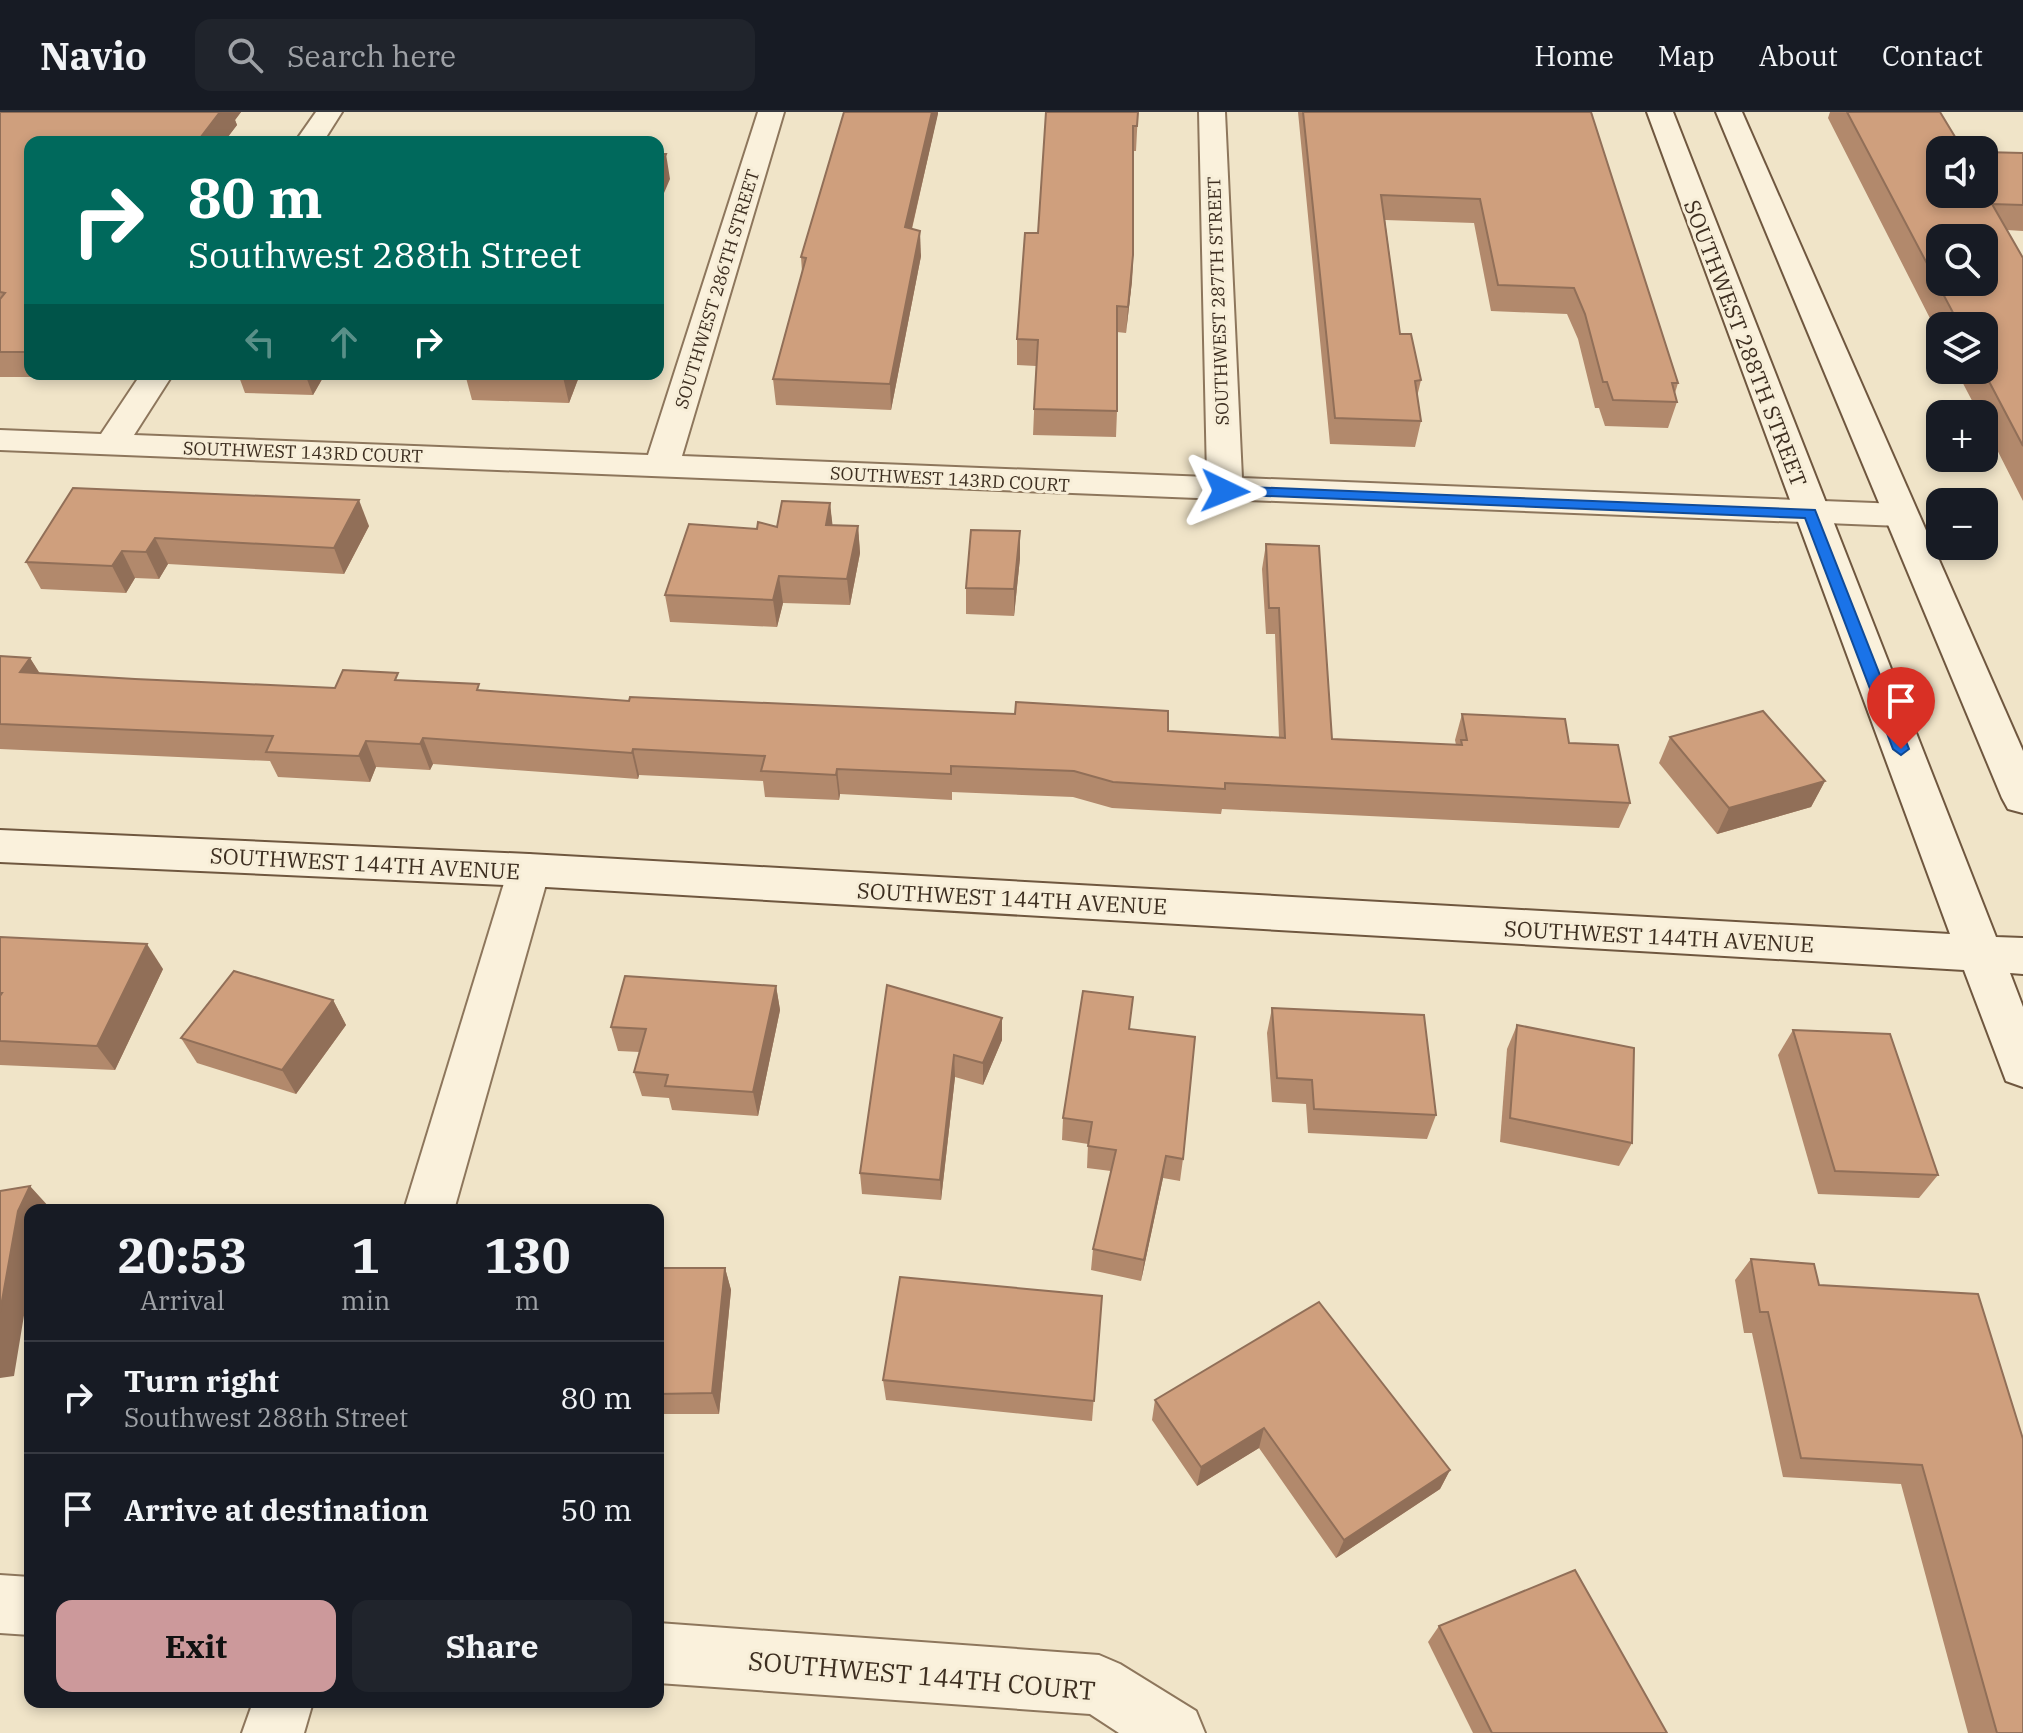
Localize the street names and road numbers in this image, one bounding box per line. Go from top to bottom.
street label: SOUTHWEST 286TH STREET [670,166,765,412]
street label: SOUTHWEST 287TH STREET [1202,176,1234,426]
street label: SOUTHWEST 288TH STREET [1678,196,1814,490]
street label: SOUTHWEST 143RD COURT [183,436,424,468]
street label: SOUTHWEST 143RD COURT [829,461,1071,497]
street label: SOUTHWEST 144TH AVENUE [209,840,521,886]
street label: SOUTHWEST 144TH AVENUE [856,875,1168,921]
street label: SOUTHWEST 144TH AVENUE [1503,913,1815,959]
street label: SOUTHWEST 144TH COURT [747,1643,1097,1707]

